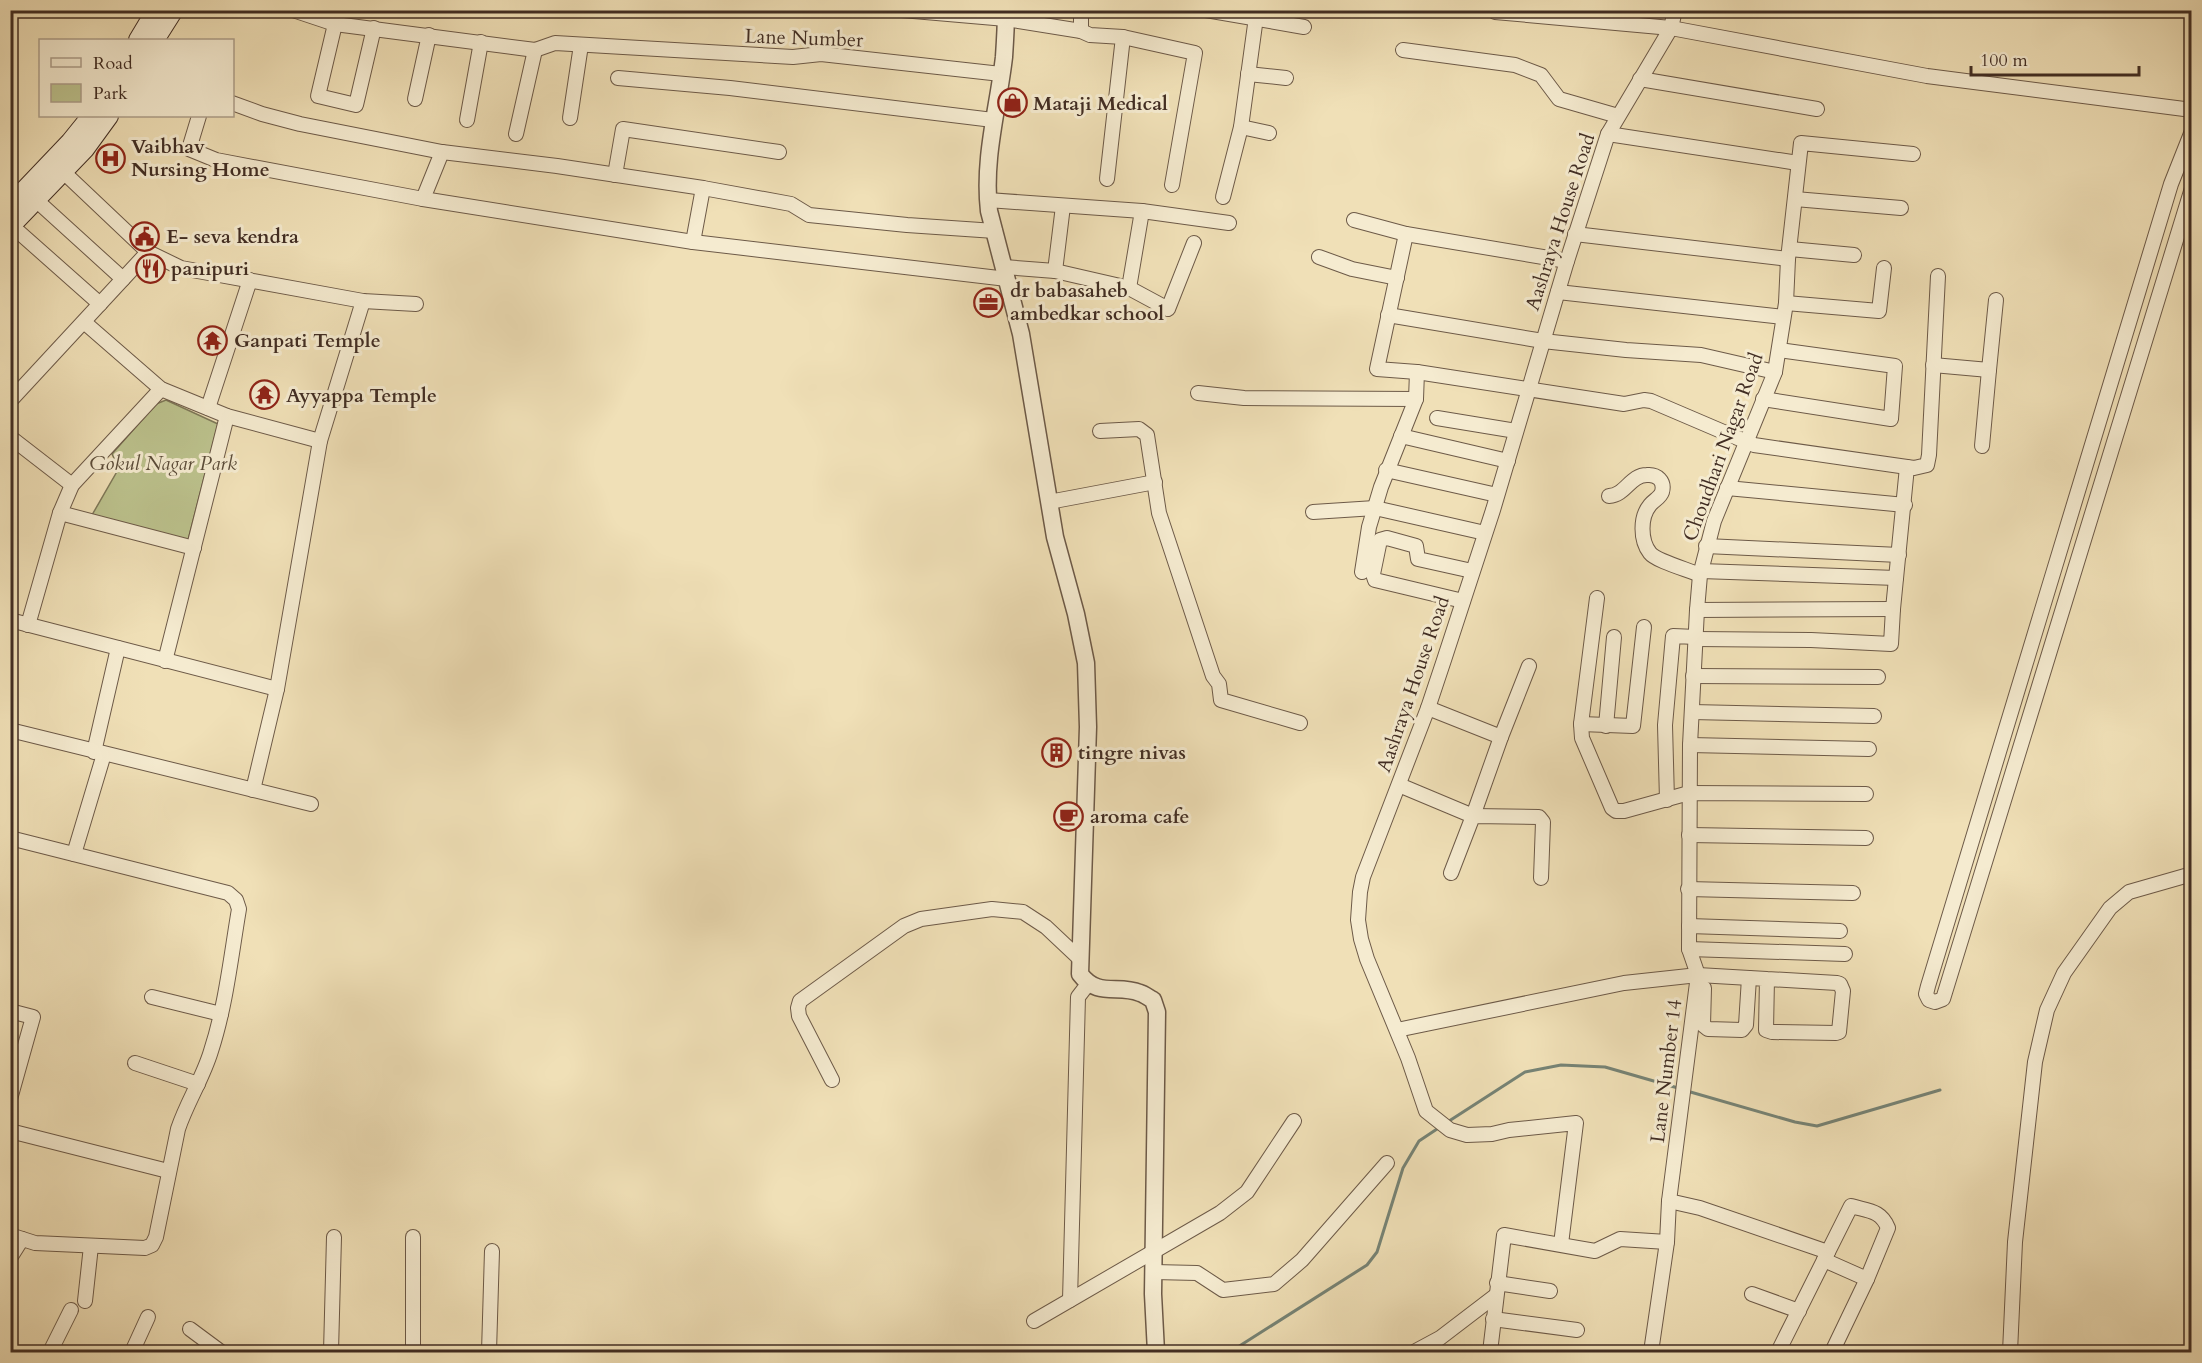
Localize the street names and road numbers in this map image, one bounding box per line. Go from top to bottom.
street label: Lane Number [744,22,864,54]
street label: Aashraya House Road [1519,130,1601,314]
street label: Choudhari Nagar Road [1676,349,1770,545]
street label: Aashraya House Road [1370,592,1456,776]
street label: Lane Number 14 [1644,998,1688,1144]

